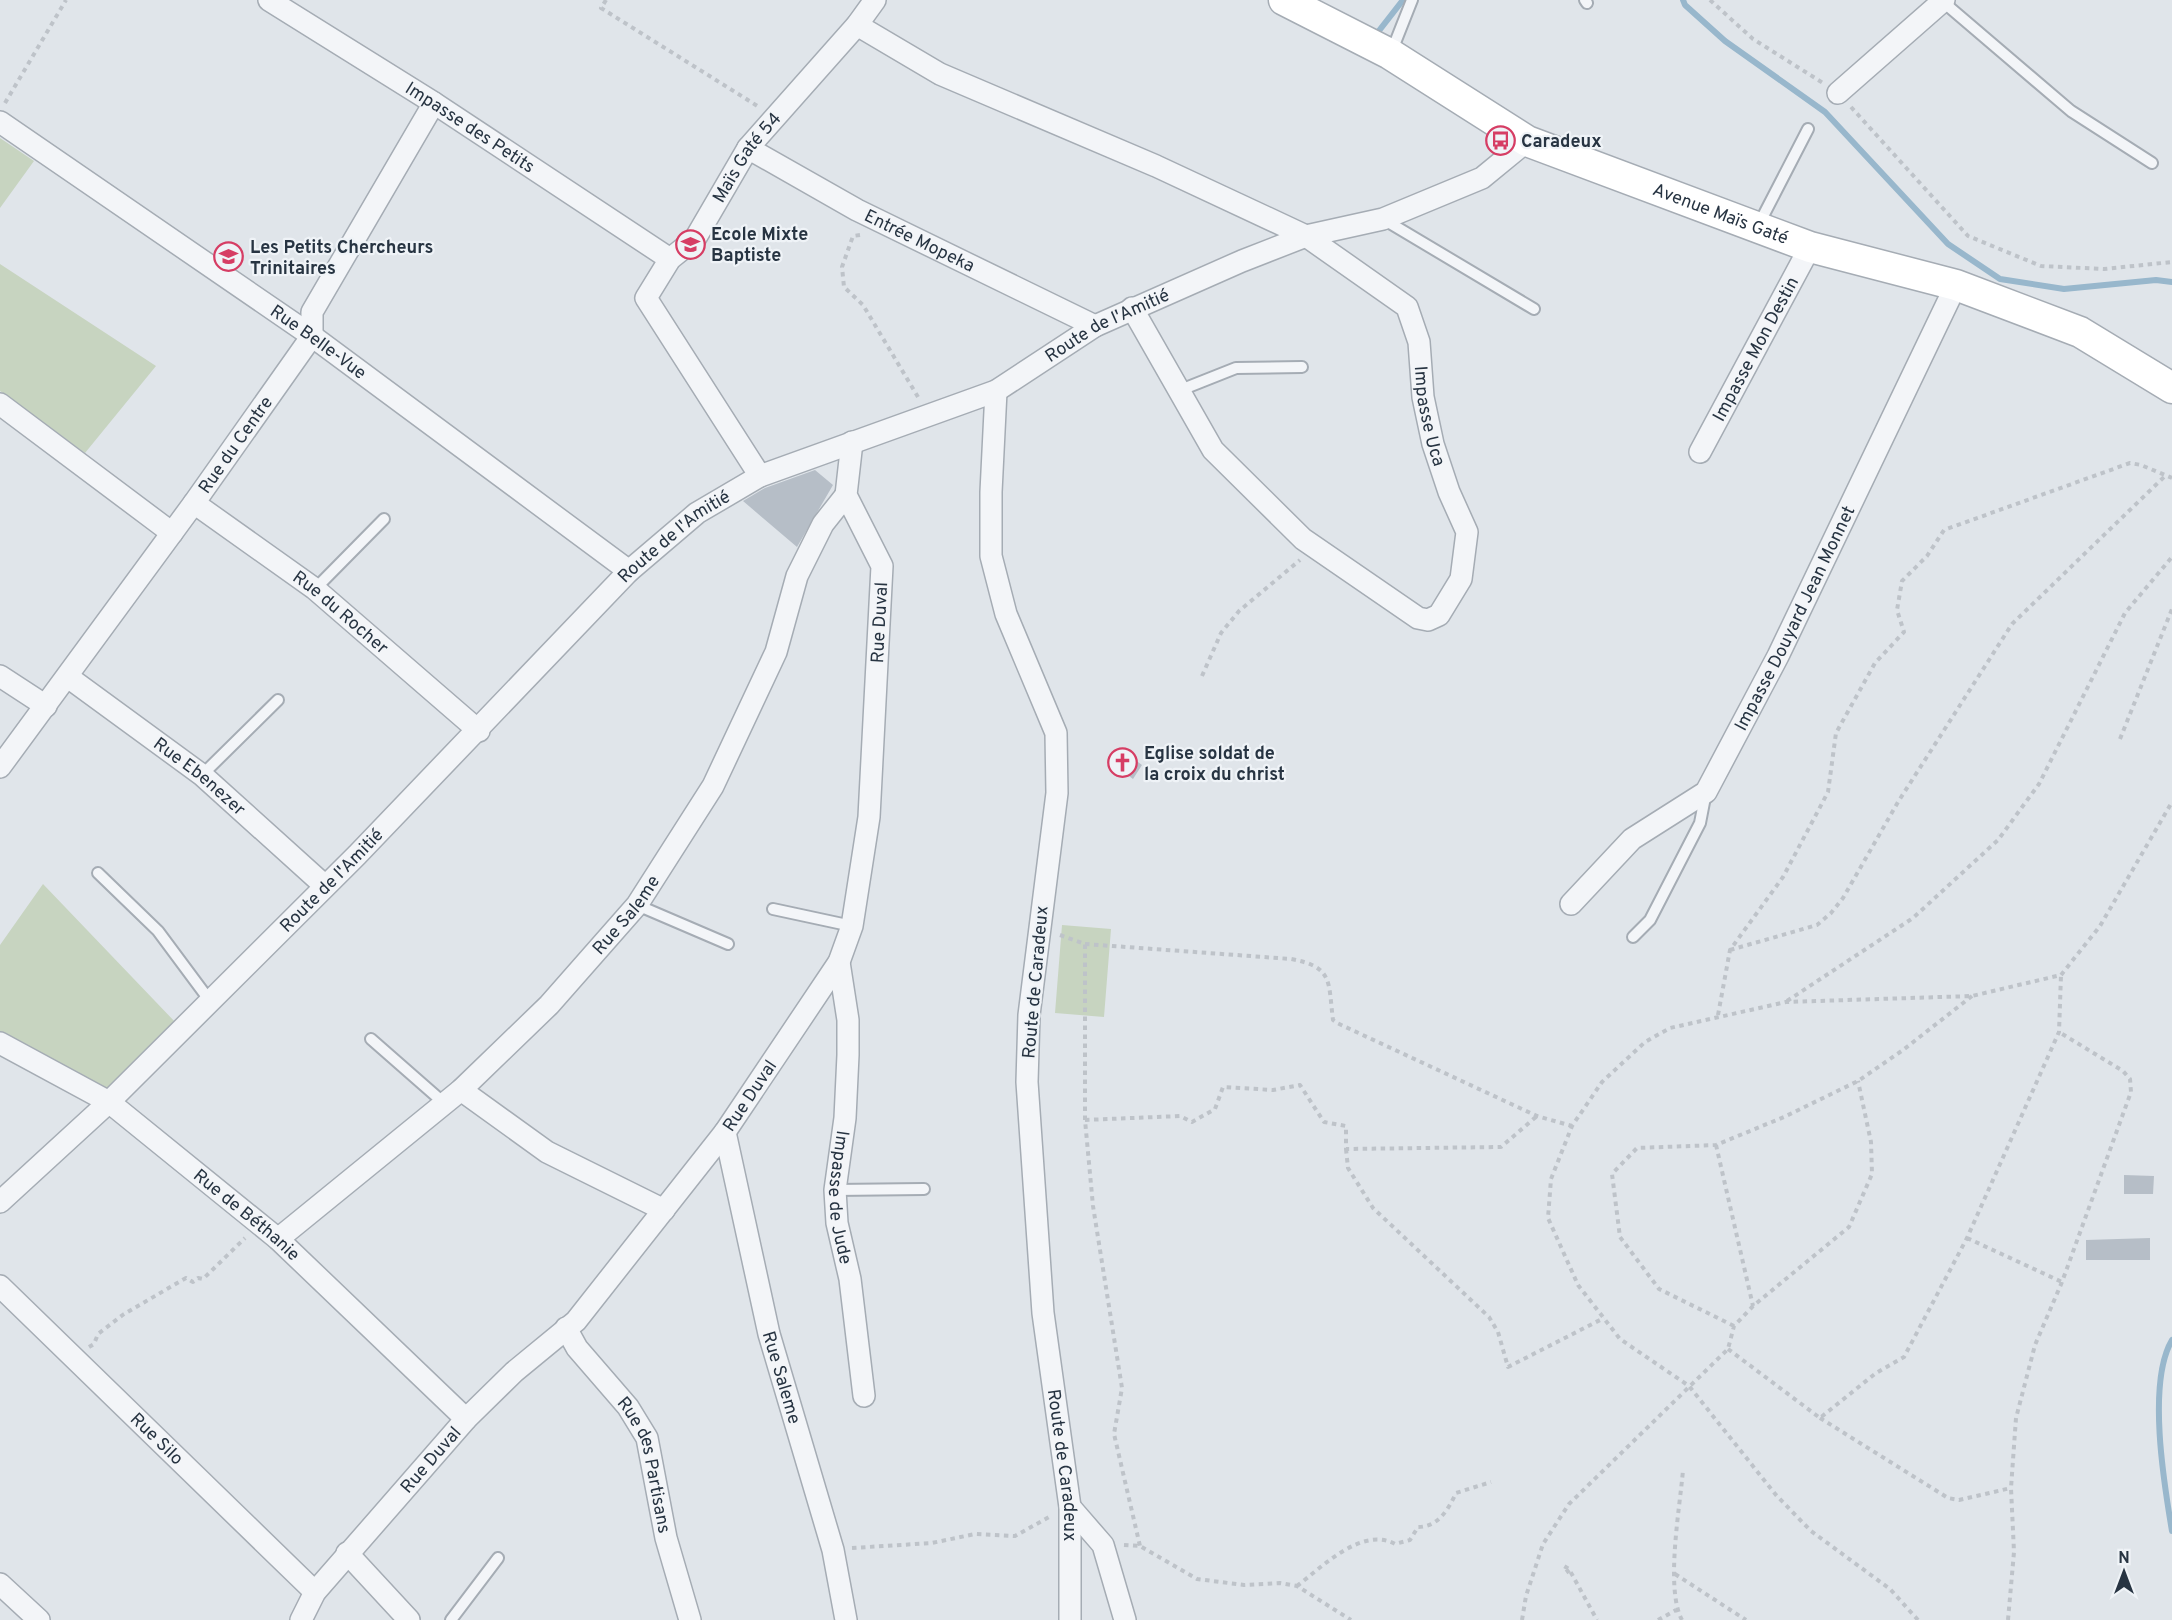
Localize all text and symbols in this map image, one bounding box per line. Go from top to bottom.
street label: Impasse des Petits [400,78,539,179]
street label: Maïs Gaté 54 [709,108,787,207]
bus stop icon: Caradeux [1484,125,1516,157]
place label: Caradeux [1521,131,1602,154]
street label: Avenue Maïs Gaté [1649,179,1791,251]
street label: Entrée Mopeka [860,205,978,278]
place label: Ecole Mixte Baptiste [711,224,808,268]
school or university icon: Ecole Mixte Baptiste [674,228,706,260]
place label: Les Petits Chercheurs Trinitaires [250,237,433,281]
school or university icon: Les Petits Chercheurs Trinitaires [213,241,245,273]
street label: Impasse Mon Destin [1708,273,1805,426]
street label: Route de l'Amitié [1041,285,1173,369]
street label: Rue Belle-Vue [265,301,370,385]
street label: Impasse Uca [1408,365,1450,470]
street label: Rue du Centre [194,392,279,499]
street label: Route de l'Amitié [613,486,735,589]
street label: Impasse Douyard Jean Monnet [1730,502,1861,735]
street label: Rue du Rocher [287,567,392,660]
street label: Rue Duval [867,581,894,664]
street label: Rue Ebenezer [148,733,250,822]
place label: Eglise soldat de la croix du christ [1144,743,1285,787]
church icon: Eglise soldat de la croix du christ [1107,747,1139,779]
street label: Route de l'Amitié [276,824,389,938]
street label: Rue Saleme [588,872,666,960]
street label: Route de Caradeux [1018,905,1055,1060]
street label: Rue Duval [719,1056,783,1137]
street label: Impasse de Jude [822,1129,856,1267]
street label: Rue de Béthanie [188,1165,304,1267]
street label: Rue Saleme [756,1329,805,1427]
street label: Route de Caradeux [1041,1388,1080,1541]
street label: Rue des Partisans [611,1392,675,1535]
street label: Rue Silo [124,1408,188,1471]
street label: Rue Duval [396,1422,467,1499]
north arrow [2094,1542,2154,1602]
text: N [2118,1549,2130,1569]

